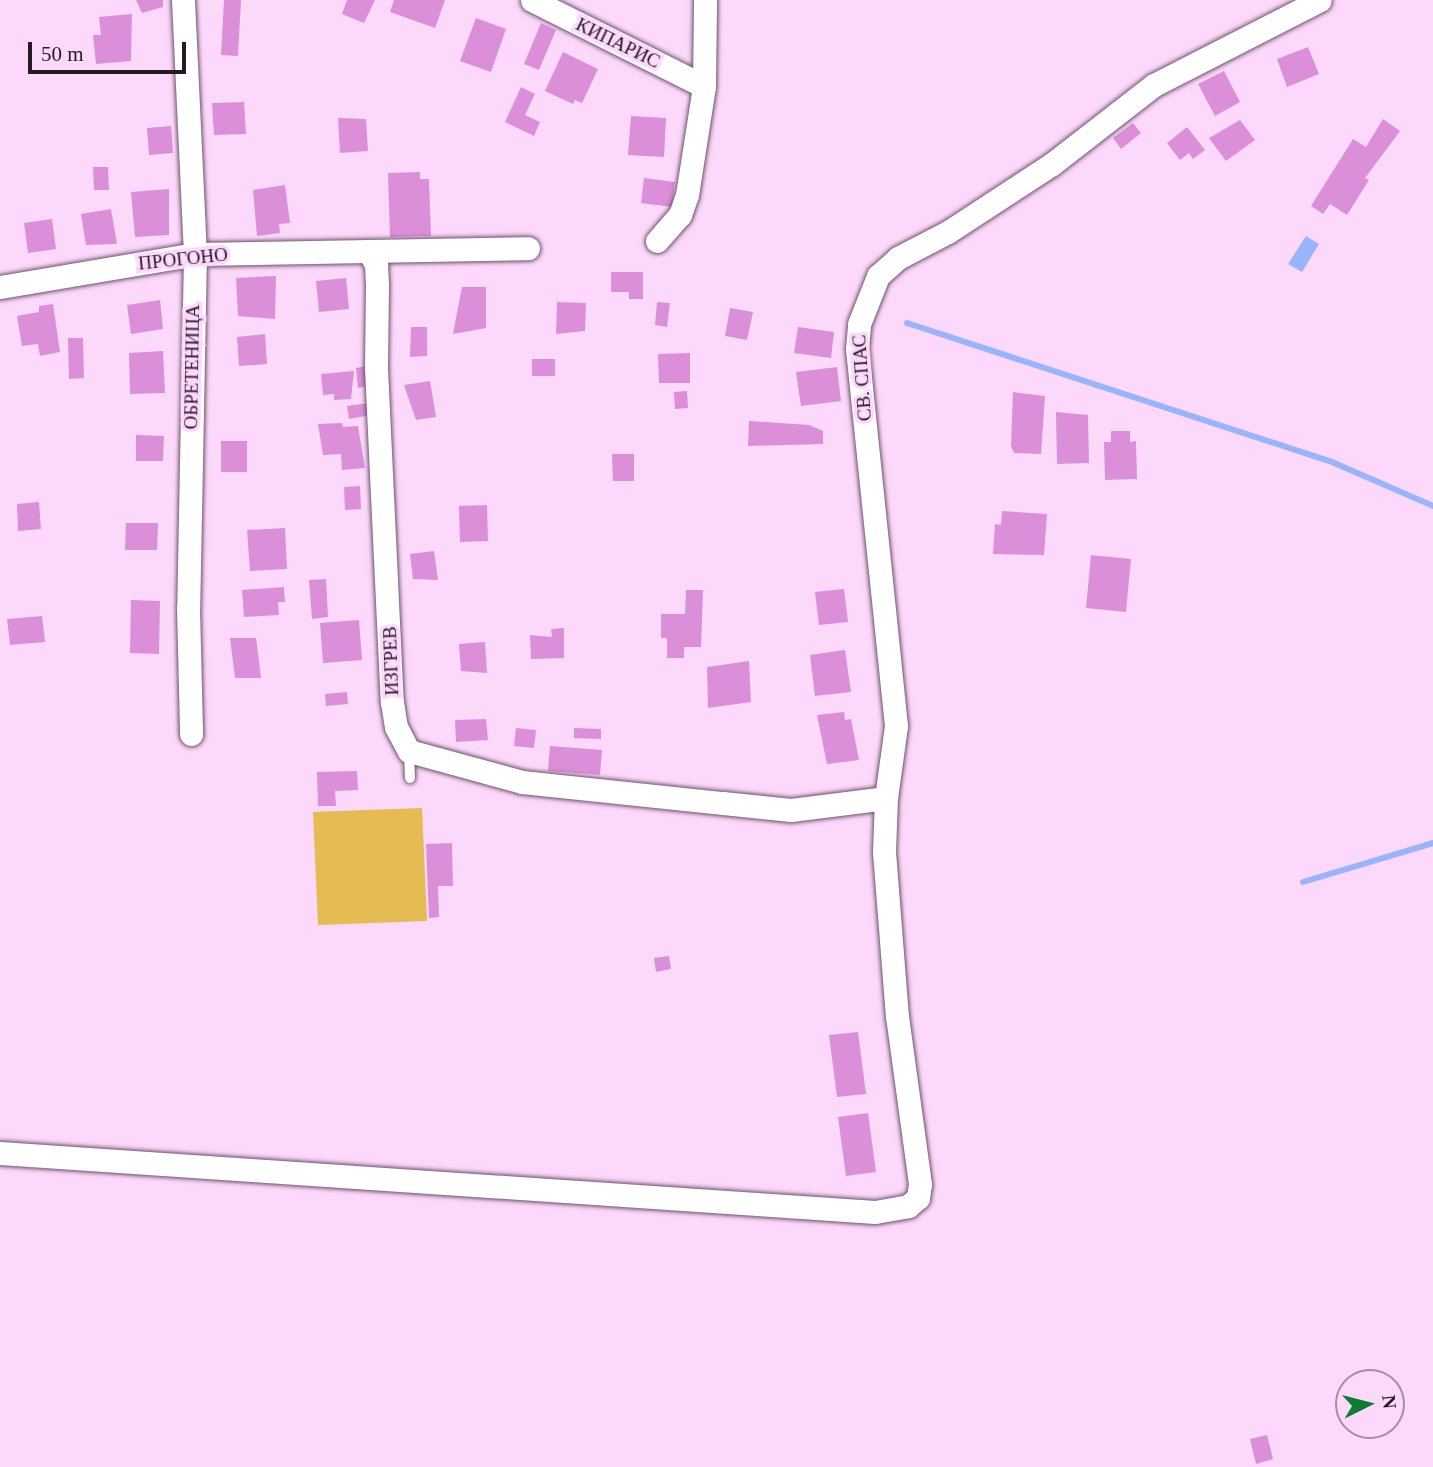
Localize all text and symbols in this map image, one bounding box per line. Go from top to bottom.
street label: КИПАРИС [572,13,664,73]
scale bar [32,28,189,72]
text: 50 m [41,42,84,66]
street label: ПРОГОНО [137,243,229,275]
street label: ОБРЕТЕНИЦА [180,304,204,430]
street label: СВ. СПАС [848,334,876,422]
street label: ИЗГРЕВ [378,626,404,696]
north arrow [1335,1369,1405,1439]
text: N [1378,1394,1401,1410]

